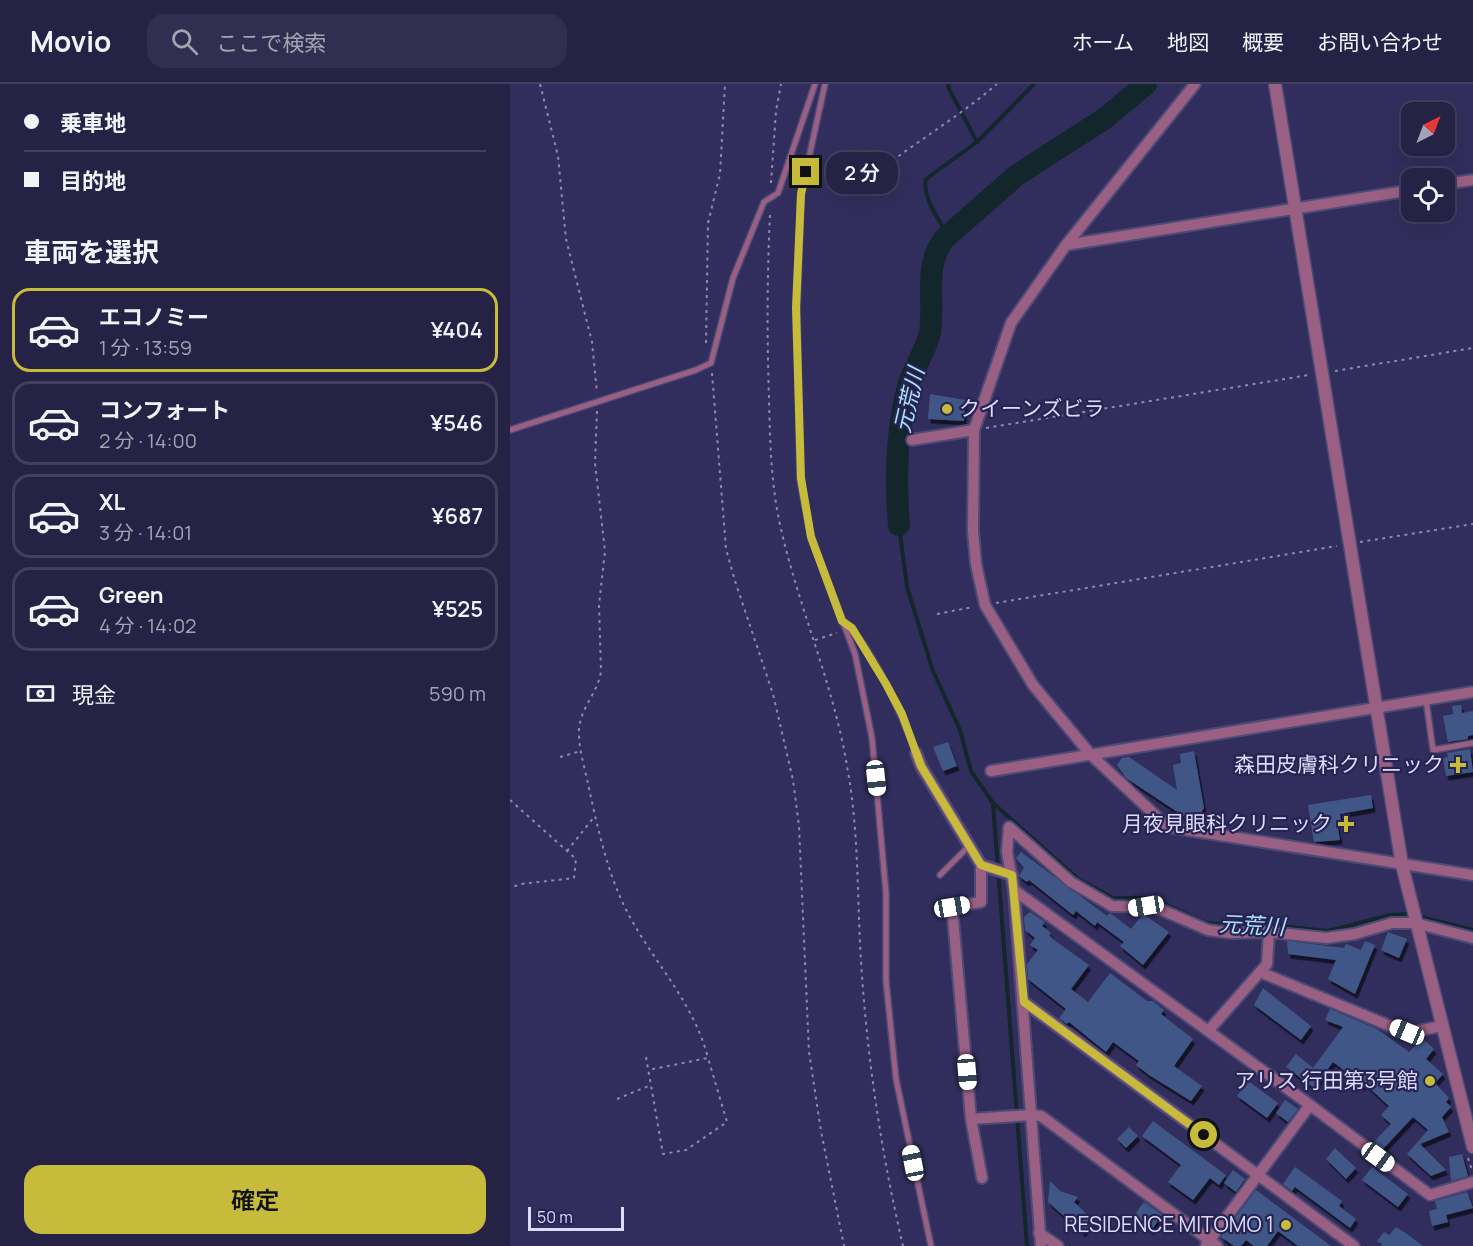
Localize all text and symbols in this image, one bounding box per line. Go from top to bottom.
search box [147,14,567,68]
text: Movio [30,22,111,60]
icon: search [168,25,201,58]
text: ここで検索 [216,28,326,58]
text: ホーム [1072,28,1134,56]
text: 地図 [1167,28,1209,56]
text: 概要 [1242,28,1284,56]
text: お問い合わせ [1317,28,1443,56]
north arrow [1401,102,1455,156]
map controls [1401,102,1455,222]
text: 乗車地 [60,108,126,138]
callout: 2 分 [827,151,899,193]
route end [792,158,819,185]
text: 2 分 [844,159,880,186]
text: 目的地 [60,166,126,196]
button: locate [1401,168,1455,222]
text: 車両を選択 [24,233,159,270]
text: エコノミー [99,302,209,332]
icon: car [27,303,81,357]
text: ¥404 [431,315,483,345]
text: 1 分 · 13:59 [99,334,192,361]
water label: 元荒川 [887,363,931,436]
place label: クイーンズビラ [959,394,1105,422]
text: コンフォート [99,395,230,425]
icon: car [27,396,81,450]
marker: クイーンズビラ [940,402,954,416]
text: ¥546 [430,408,483,438]
text: 2 分 · 14:00 [99,427,197,454]
text: XL [99,487,125,517]
icon: car [27,489,81,543]
text: ¥687 [432,501,483,531]
text: 3 分 · 14:01 [99,519,192,546]
text: Green [99,580,164,610]
icon: car [27,582,81,636]
text: ¥525 [432,594,483,624]
text: 4 分 · 14:02 [99,612,197,639]
icon: cash [24,677,57,710]
text: 現金 [72,680,116,710]
text: 590 m [429,680,486,707]
place label: 森田皮膚科クリニック [1234,750,1444,778]
marker: 森田皮膚科クリニック [1449,756,1467,774]
car [865,759,887,797]
place label: 月夜見眼科クリニック [1122,809,1332,837]
marker: 月夜見眼科クリニック [1337,815,1355,833]
car [1127,894,1165,918]
car [933,895,971,919]
water label: 元荒川 [1218,908,1288,942]
car [1387,1017,1427,1047]
car [956,1053,978,1091]
place label: アリス 行田第3号館 [1234,1066,1418,1094]
marker: アリス 行田第3号館 [1423,1074,1437,1088]
route start [1190,1121,1217,1148]
car [1358,1139,1398,1175]
car [901,1144,925,1182]
button: 確定 [24,1165,486,1234]
scale bar [528,1204,624,1232]
text: 50 m [537,1206,573,1228]
place label: RESIDENCE MITOMO 1 [1064,1210,1274,1238]
marker: RESIDENCE MITOMO 1 [1279,1218,1293,1232]

